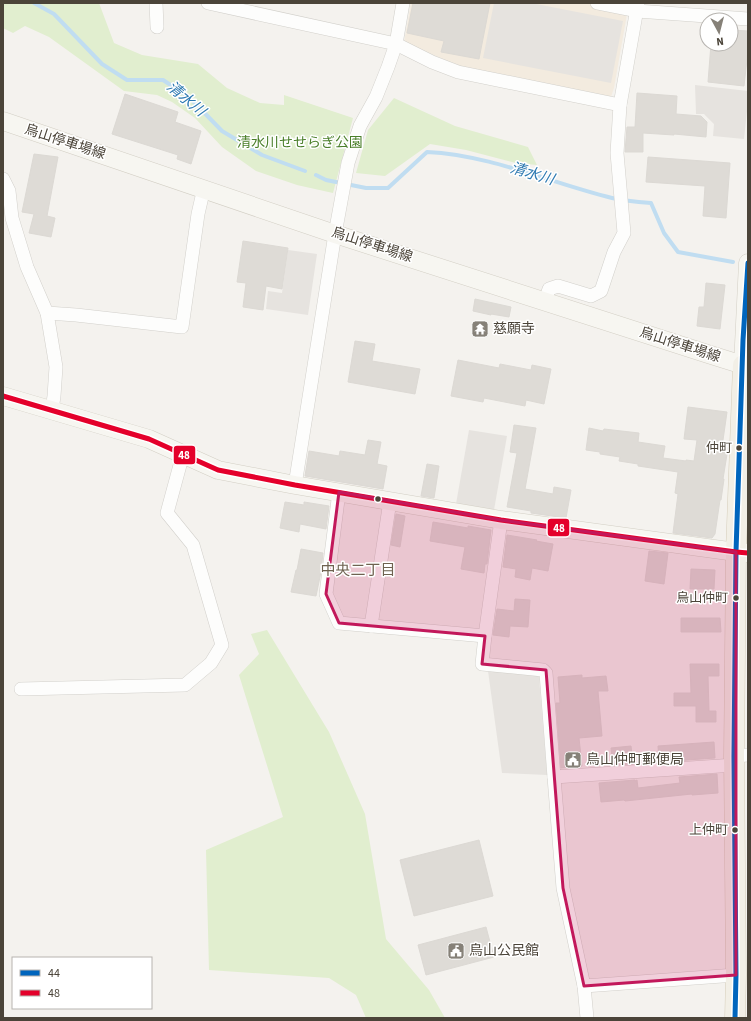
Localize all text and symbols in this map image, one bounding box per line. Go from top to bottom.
north arrow [699,12,739,52]
text: N [716,34,725,49]
water label: 清水川 [162,76,212,123]
street label: 烏山停車場線 [22,120,108,164]
park label: 清水川せせらぎ公園 [237,133,363,153]
water label: 清水川 [507,158,558,191]
street label: 烏山停車場線 [329,223,415,267]
temple icon: 慈願寺 [470,319,490,339]
place label: 慈願寺 [493,319,535,339]
street label: 烏山停車場線 [637,323,723,367]
place label: 仲町 [706,439,732,457]
marker: 仲町 [734,443,744,453]
line badge: 48 [173,445,196,465]
text: 48 [178,448,190,463]
unlabelled marker [373,494,383,504]
line badge: 48 [547,518,570,537]
text: 48 [553,521,565,536]
district label: 中央二丁目 [320,560,396,581]
place label: 烏山仲町 [676,589,728,607]
marker: 烏山仲町 [731,593,741,603]
public building icon: 烏山仲町郵便局 [563,750,583,770]
place label: 烏山仲町郵便局 [586,750,684,770]
place label: 上仲町 [689,821,728,839]
marker: 上仲町 [730,825,740,835]
public building icon: 烏山公民館 [446,941,466,961]
place label: 烏山公民館 [469,941,539,961]
legend [12,957,152,1009]
text: 44 [48,965,60,982]
text: 48 [48,985,60,1002]

